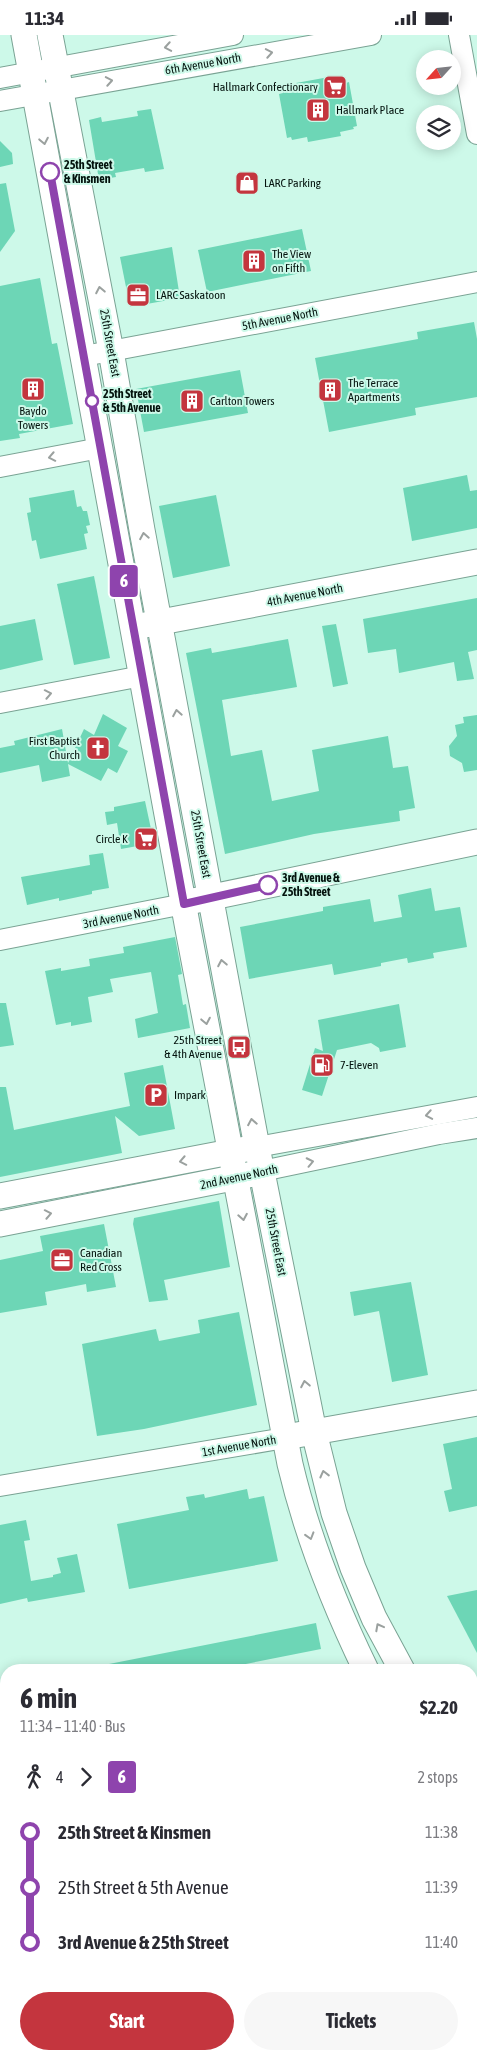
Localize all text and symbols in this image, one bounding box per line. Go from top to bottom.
text: 11:34 [25,7,64,29]
one-way arrow [163,41,172,51]
one-way arrow [265,48,273,58]
street label: 6th Avenue North [164,50,242,78]
north arrow [416,50,461,95]
map controls [416,50,461,150]
supermarket icon: Hallmark Confectionary [322,74,348,100]
one-way arrow [104,77,113,87]
place label: Hallmark Confectionary [213,80,318,94]
building icon: Hallmark Place [305,97,331,123]
place label: Hallmark Place [336,103,404,117]
button: layers [416,105,461,150]
one-way arrow [39,137,49,146]
place label: 25th Street & Kinsmen [64,158,113,186]
marker: 25th Street & Kinsmen [40,162,60,182]
shop icon: LARC Parking [234,170,260,196]
place label: LARC Parking [264,176,322,190]
place label: The View on Fifth [272,247,311,275]
building icon: The View on Fifth [241,248,267,274]
office icon: LARC Saskatoon [125,282,151,308]
one-way arrow [95,286,105,294]
place label: LARC Saskatoon [156,288,226,302]
street label: 5th Avenue North [241,305,319,333]
street label: 25th Street East [97,308,123,379]
building icon: Baydo Towers [20,376,46,402]
place label: The Terrace Apartments [348,376,400,404]
building icon: The Terrace Apartments [317,377,343,403]
place label: 25th Street & 5th Avenue [103,387,161,415]
building icon: Carlton Towers [179,388,205,414]
marker: 25th Street & 5th Avenue [85,394,99,408]
place label: Carlton Towers [210,394,274,408]
place label: Baydo Towers [18,404,48,432]
one-way arrow [48,451,57,461]
one-way arrow [139,532,149,541]
line badge: 6 [108,565,140,597]
text: 6 [120,570,128,591]
street label: 4th Avenue North [266,581,344,609]
one-way arrow [43,689,52,699]
one-way arrow [172,709,182,718]
place label: First Baptist Church [29,734,81,762]
church icon: First Baptist Church [85,735,111,761]
street label: 25th Street East [188,809,214,880]
supermarket icon: Circle K [133,826,159,852]
place label: Circle K [96,832,128,846]
place label: 3rd Avenue & 25th Street [282,871,340,899]
marker: 3rd Avenue & 25th Street [258,875,278,895]
street label: 3rd Avenue North [82,903,160,931]
one-way arrow [218,958,228,967]
one-way arrow [200,1016,210,1025]
place label: 25th Street & 4th Avenue [164,1033,223,1061]
bus stop icon: 25th Street & 4th Avenue [226,1034,252,1060]
fuel station icon: 7-Eleven [309,1052,335,1078]
place label: 7-Eleven [340,1058,378,1072]
parking icon: Impark [143,1082,169,1108]
place label: Impark [174,1088,207,1102]
one-way arrow [425,1110,433,1120]
one-way arrow [248,1118,258,1127]
one-way arrow [178,1155,187,1165]
one-way arrow [306,1157,315,1167]
street label: 2nd Avenue North [199,1162,279,1192]
street label: 25th Street East [263,1207,290,1278]
one-way arrow [43,1210,52,1220]
one-way arrow [237,1213,247,1221]
place label: Canadian Red Cross [80,1246,122,1274]
office icon: Canadian Red Cross [49,1247,75,1273]
one-way arrow [300,1380,311,1389]
street label: 1st Avenue North [201,1433,277,1459]
one-way arrow [319,1470,330,1479]
one-way arrow [304,1531,314,1539]
one-way arrow [375,1623,385,1632]
text: 6 min [20,1682,77,1714]
text: $2.20 [420,1696,458,1718]
text: 11:34 – 11:40 · Bus [20,1717,125,1735]
icon: walk [20,1763,48,1791]
icon: forward [72,1763,100,1791]
text: 6 [118,1766,126,1787]
text: 4 [56,1768,64,1786]
text: 2 stops [417,1768,458,1786]
text: 25th Street & Kinsmen [58,1821,211,1843]
text: 11:38 [425,1823,458,1841]
text: 25th Street & 5th Avenue [58,1876,229,1898]
text: 11:39 [425,1878,458,1896]
text: 3rd Avenue & 25th Street [58,1931,229,1953]
text: 11:40 [425,1933,458,1951]
button: Start [20,1992,234,2050]
button: Tickets [244,1992,458,2050]

